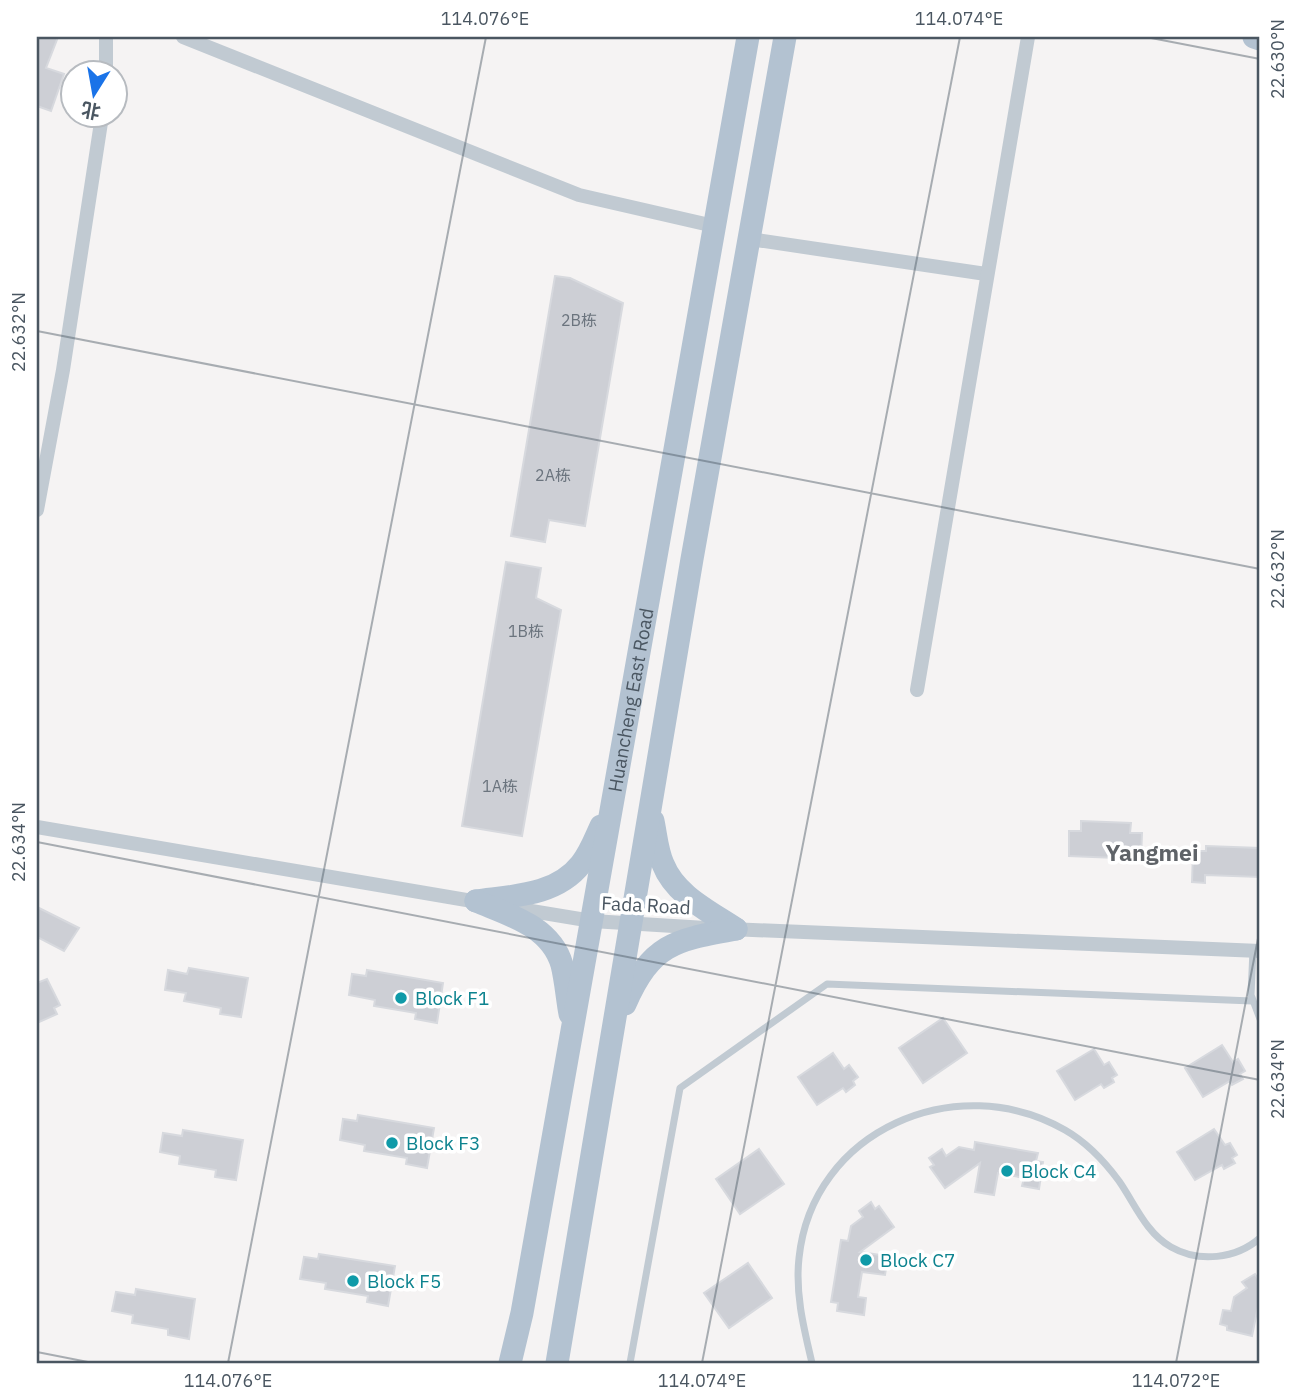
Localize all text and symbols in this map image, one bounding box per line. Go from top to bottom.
text: 114.076°E [441,7,529,30]
text: 114.074°E [915,7,1003,30]
text: 22.630°N [1266,19,1289,99]
north arrow [60,60,130,130]
text: 北 [79,97,102,124]
text: 22.632°N [7,292,30,372]
house number: 2B栋 [561,310,597,330]
house number: 2A栋 [535,465,571,485]
text: 22.632°N [1266,529,1289,609]
street label: Huancheng East Road [602,606,659,794]
house number: 1B栋 [508,621,544,641]
house number: 1A栋 [482,776,518,796]
text: 22.634°N [7,802,30,882]
district label: Yangmei [1106,837,1199,867]
street label: Fada Road [601,891,691,919]
place label: Block F1 [415,986,489,1010]
marker: Block F1 [393,990,409,1006]
text: 22.634°N [1266,1039,1289,1119]
place label: Block F3 [406,1131,480,1155]
marker: Block F3 [384,1135,400,1151]
place label: Block C4 [1021,1159,1096,1183]
marker: Block C4 [999,1163,1015,1179]
place label: Block C7 [880,1248,955,1272]
marker: Block C7 [858,1252,874,1268]
place label: Block F5 [367,1269,441,1293]
marker: Block F5 [345,1273,361,1289]
text: 114.076°E [184,1369,272,1392]
text: 114.074°E [658,1369,746,1392]
text: 114.072°E [1132,1369,1220,1392]

